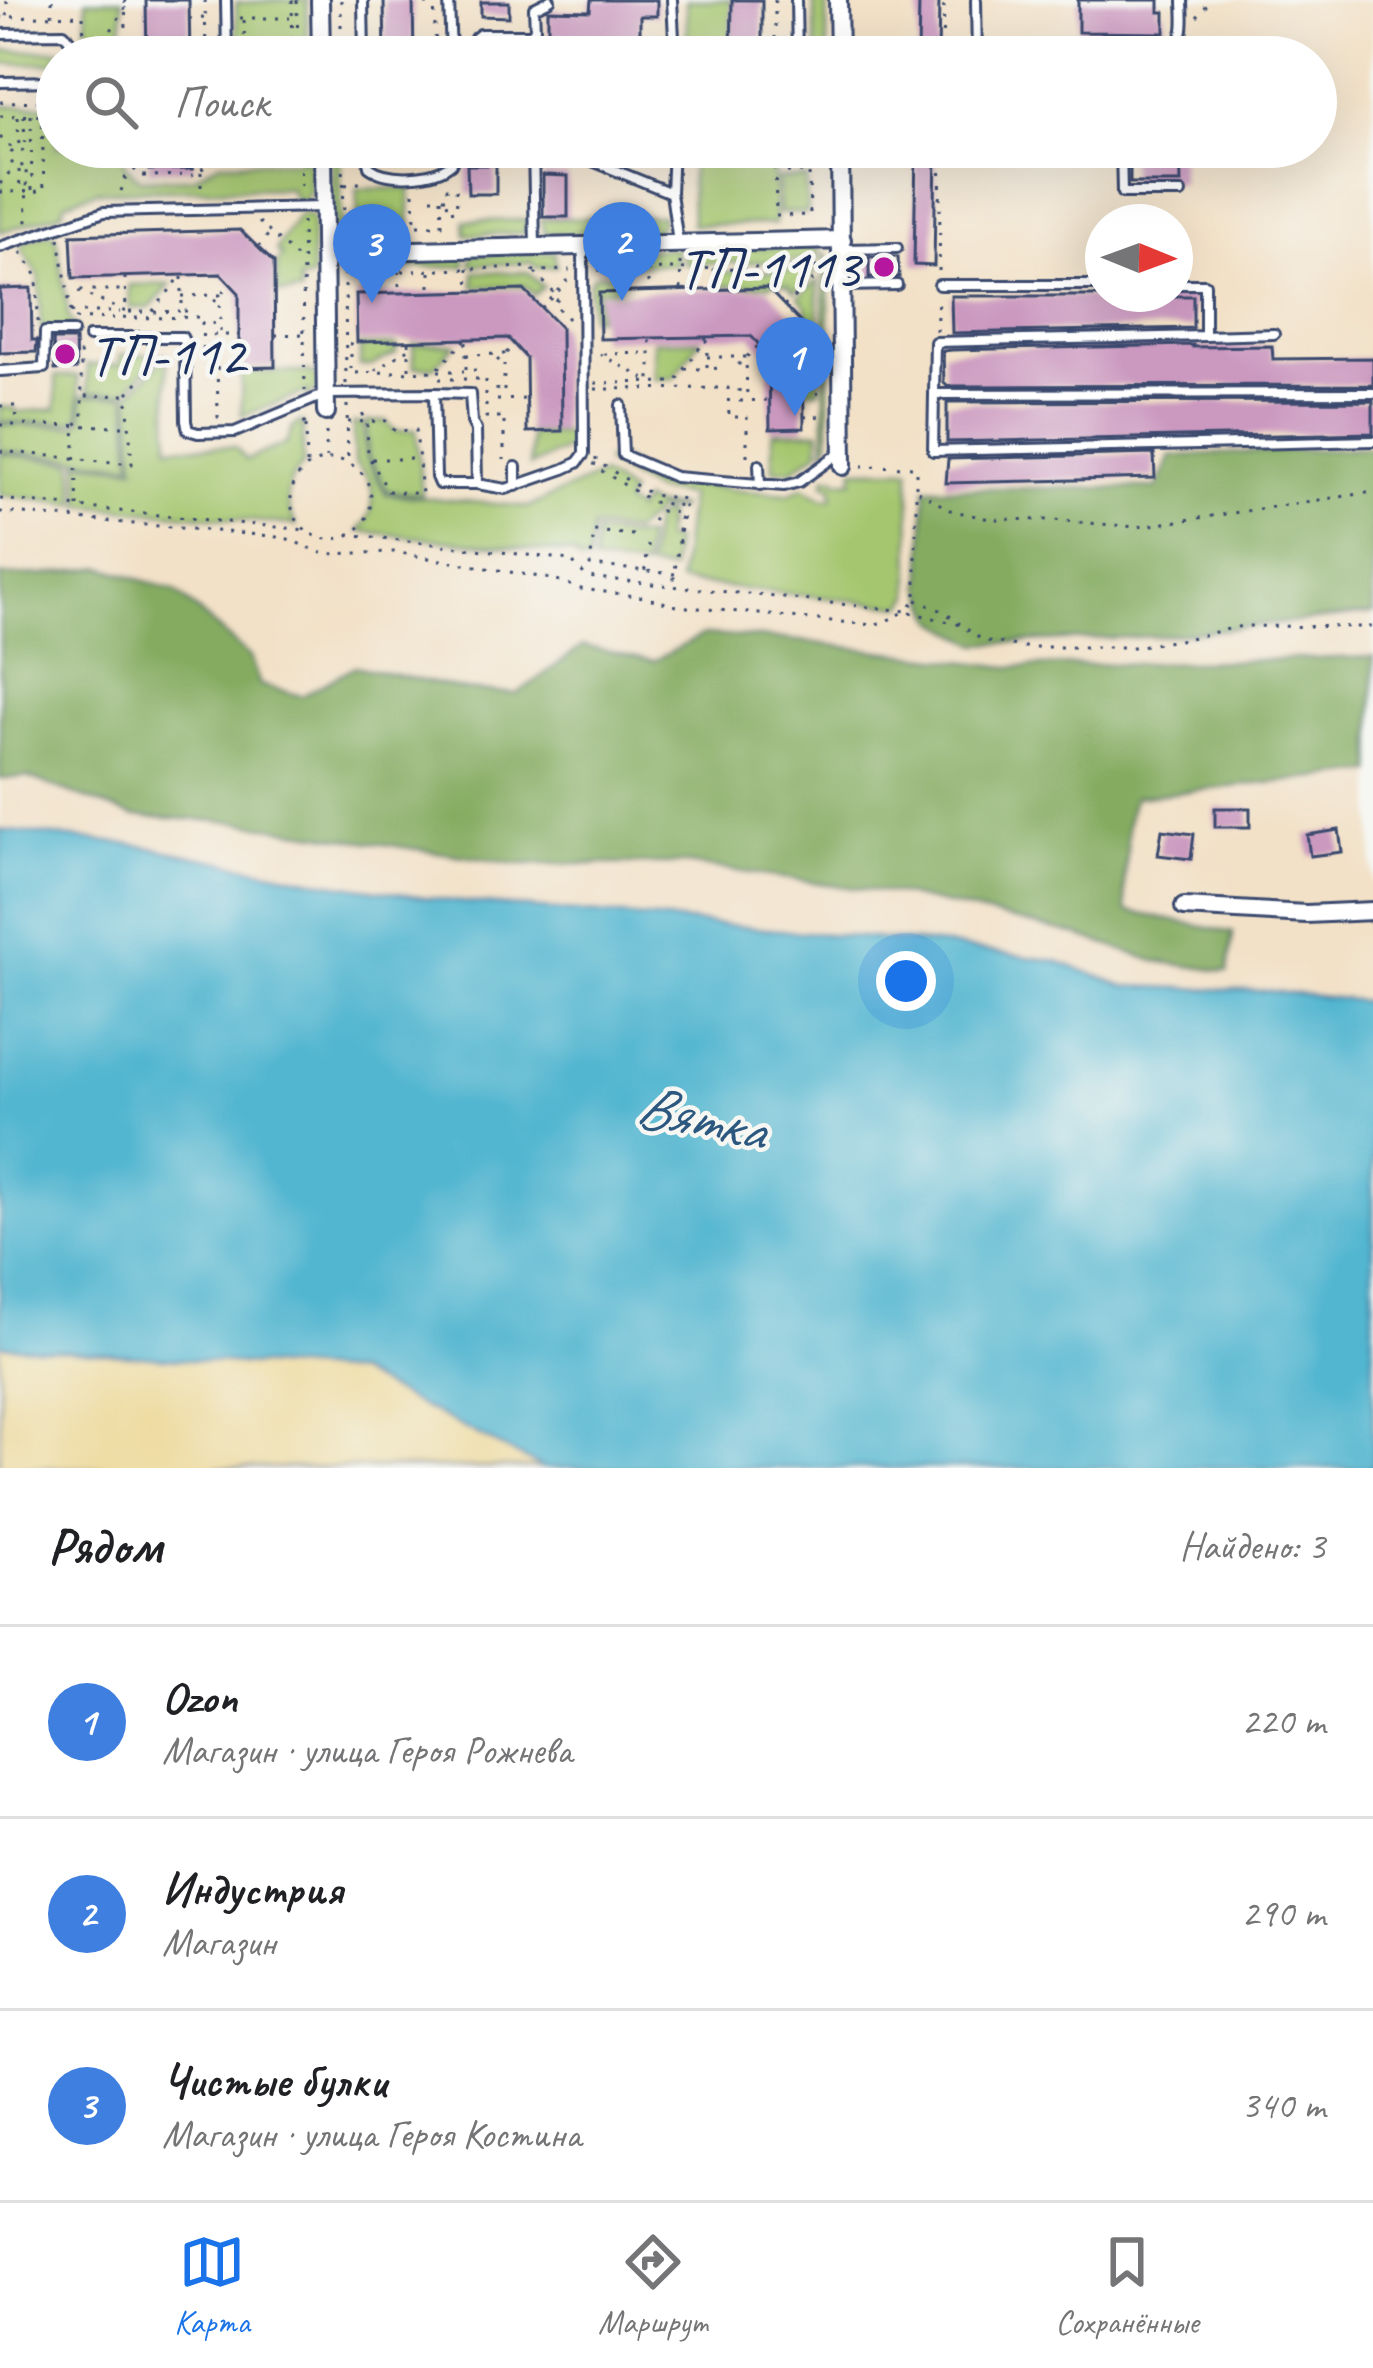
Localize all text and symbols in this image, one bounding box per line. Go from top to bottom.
search box [36,36,1337,168]
icon: search [78,69,144,135]
text: Поиск [174,74,269,131]
pin: 2 [583,202,661,301]
pin: 3 [333,204,411,303]
north arrow [1085,204,1193,312]
place label: ТП-1113 [678,232,863,304]
marker: ТП-1113 [871,254,897,280]
pin: 1 [756,317,834,416]
place label: ТП-112 [89,319,249,391]
marker: ТП-112 [52,341,78,367]
your location [876,951,936,1011]
water label: Вятка [630,1066,777,1169]
text: Рядом [48,1514,162,1578]
text: Найдено: 3 [1180,1522,1325,1571]
text: Ozon [162,1669,237,1726]
text: 1 [78,1697,96,1746]
text: 220 m [1241,1697,1325,1746]
text: Магазин · улица Героя Рожнева [162,1726,572,1775]
text: Индустрия [162,1861,343,1918]
text: 2 [78,1889,96,1938]
text: 290 m [1241,1889,1325,1938]
text: Магазин [162,1918,276,1967]
text: Чистые булки [162,2053,387,2110]
text: 3 [78,2081,96,2130]
text: 340 m [1241,2081,1325,2130]
text: Магазин · улица Героя Костина [162,2110,581,2159]
tab: Карта [174,2229,250,2343]
tab: Маршрут [598,2229,707,2343]
tab: Сохранённые [1055,2229,1199,2343]

